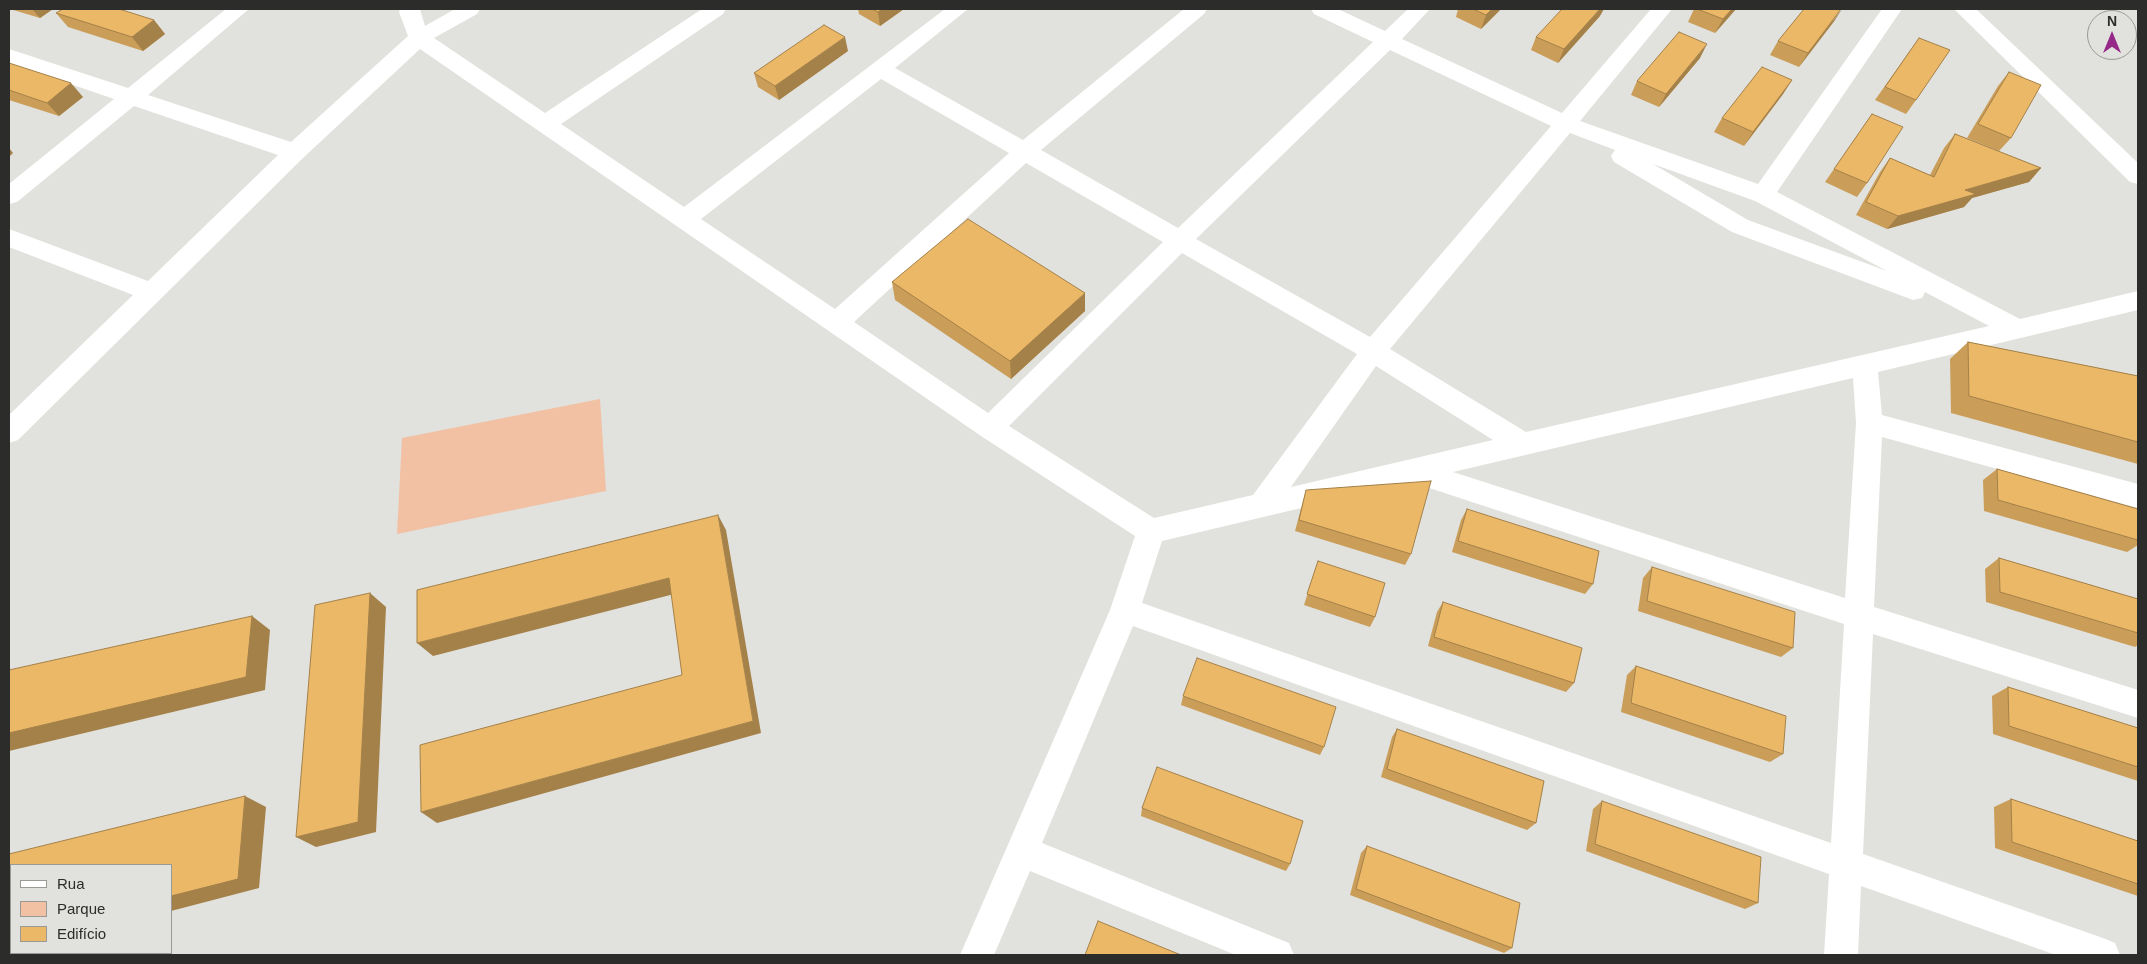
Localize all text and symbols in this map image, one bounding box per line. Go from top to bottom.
north arrow [2087,10,2137,60]
text: N [2107,13,2117,29]
legend [10,864,172,954]
text: Rua [57,875,85,892]
text: Parque [57,900,105,917]
text: Edifício [57,925,106,942]

